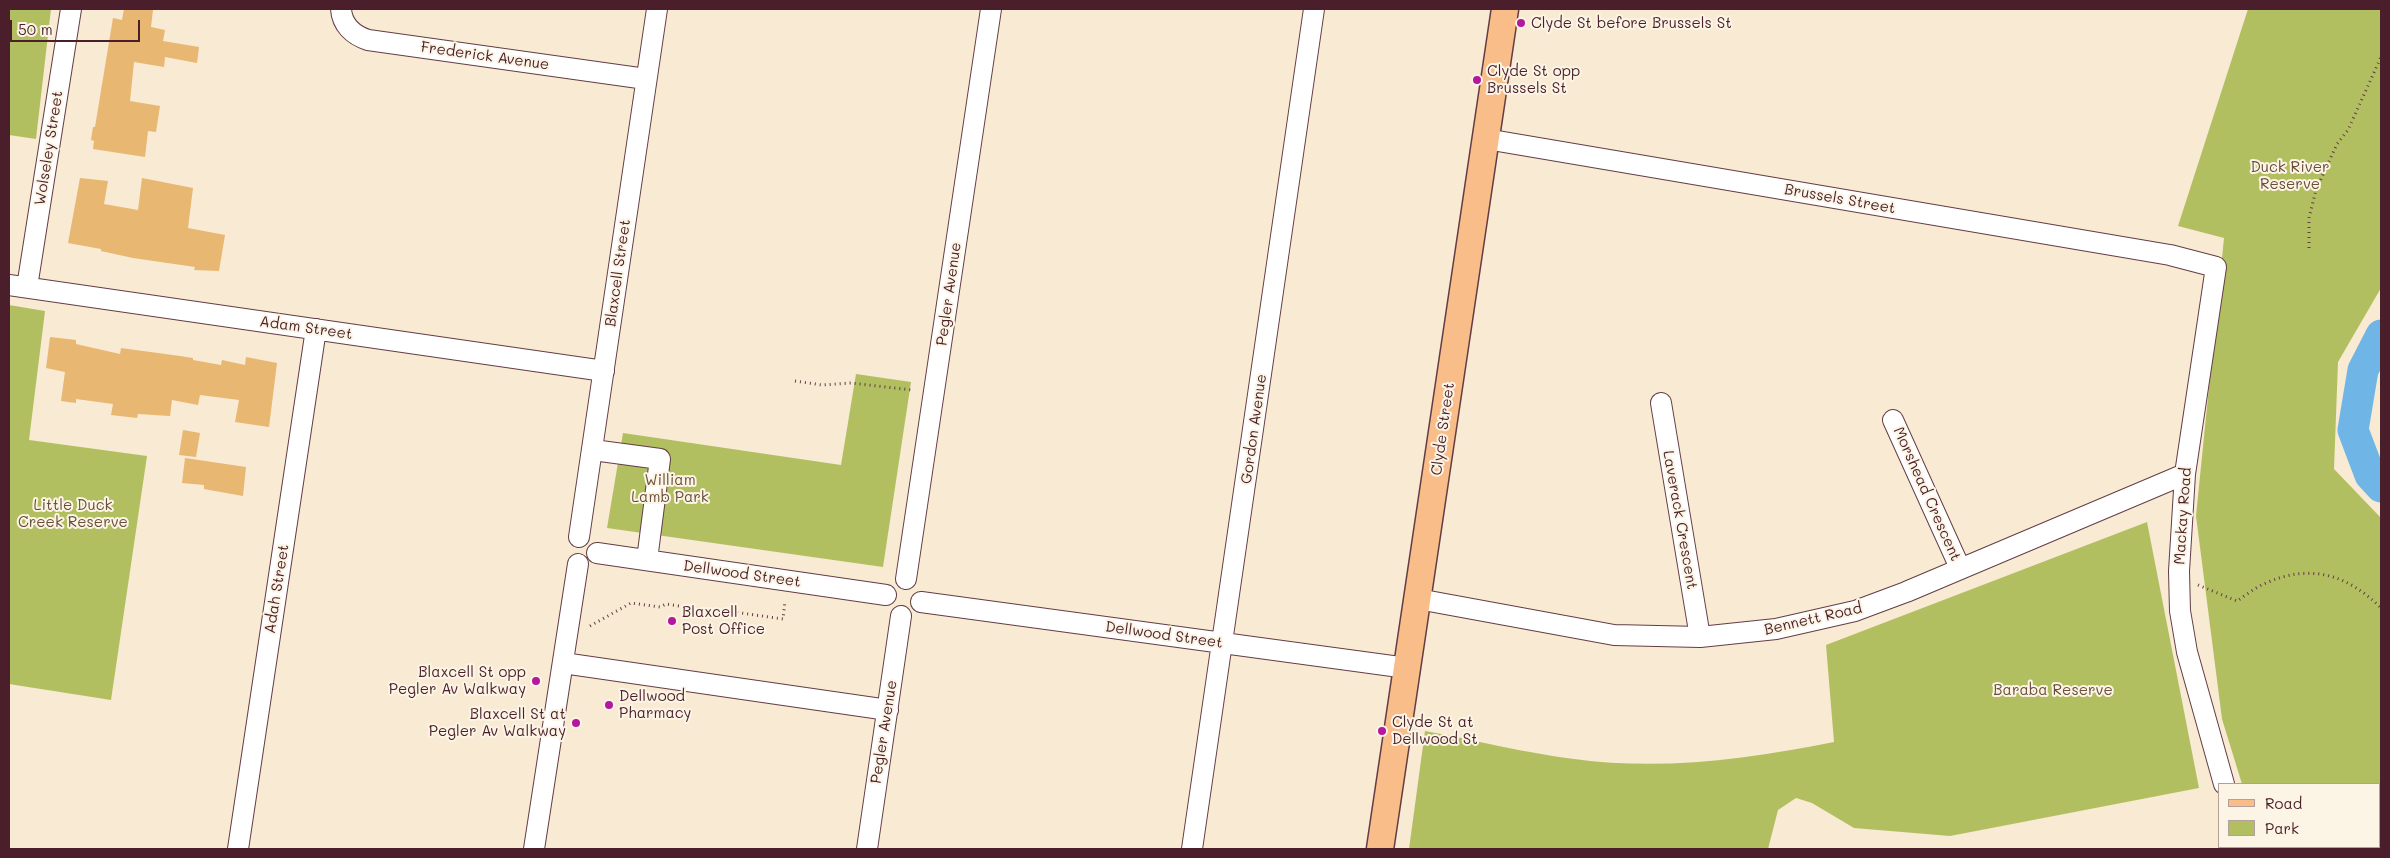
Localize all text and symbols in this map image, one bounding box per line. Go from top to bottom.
scale bar [12,10,142,42]
place label: Clyde St before Brussels St [1531,14,1732,32]
marker: Clyde St before Brussels St [1515,17,1527,29]
text: 50 m [18,19,53,39]
street label: Frederick Avenue [420,38,550,74]
place label: Clyde St opp Brussels St [1487,62,1580,97]
marker: Clyde St opp Brussels St [1471,74,1483,86]
street label: Wolseley Street [31,89,67,207]
park label: Duck River Reserve [2250,158,2330,193]
street label: Brussels Street [1783,180,1897,218]
street label: Blaxcell Street [602,218,634,328]
street label: Pegler Avenue [933,241,965,347]
street label: Adam Street [258,313,354,343]
street label: Gordon Avenue [1237,373,1271,485]
street label: Clyde Street [1428,381,1458,477]
street label: Morshead Crescent [1889,424,1965,564]
street label: Laverack Crescent [1659,449,1701,591]
street label: Mackay Road [2171,467,2195,565]
park label: William Lamb Park [631,471,709,506]
park label: Little Duck Creek Reserve [18,496,128,531]
street label: Adah Street [261,543,293,635]
street label: Dellwood Street [682,557,802,591]
street label: Bennett Road [1762,599,1864,639]
place label: Blaxcell Post Office [682,603,765,638]
marker: Blaxcell Post Office [666,615,678,627]
street label: Dellwood Street [1104,618,1224,652]
place label: Blaxcell St opp Pegler Av Walkway [389,663,526,698]
marker: Blaxcell St opp Pegler Av Walkway [530,675,542,687]
street label: Pegler Avenue [867,679,901,785]
park label: Baraba Reserve [1993,681,2113,699]
place label: Dellwood Pharmacy [619,687,691,722]
marker: Dellwood Pharmacy [603,699,615,711]
place label: Blaxcell St at Pegler Av Walkway [429,705,566,740]
place label: Clyde St at Dellwood St [1392,713,1478,748]
marker: Blaxcell St at Pegler Av Walkway [570,717,582,729]
marker: Clyde St at Dellwood St [1376,725,1388,737]
legend [2218,783,2380,848]
text: Road [2265,793,2302,813]
text: Park [2265,818,2299,838]

